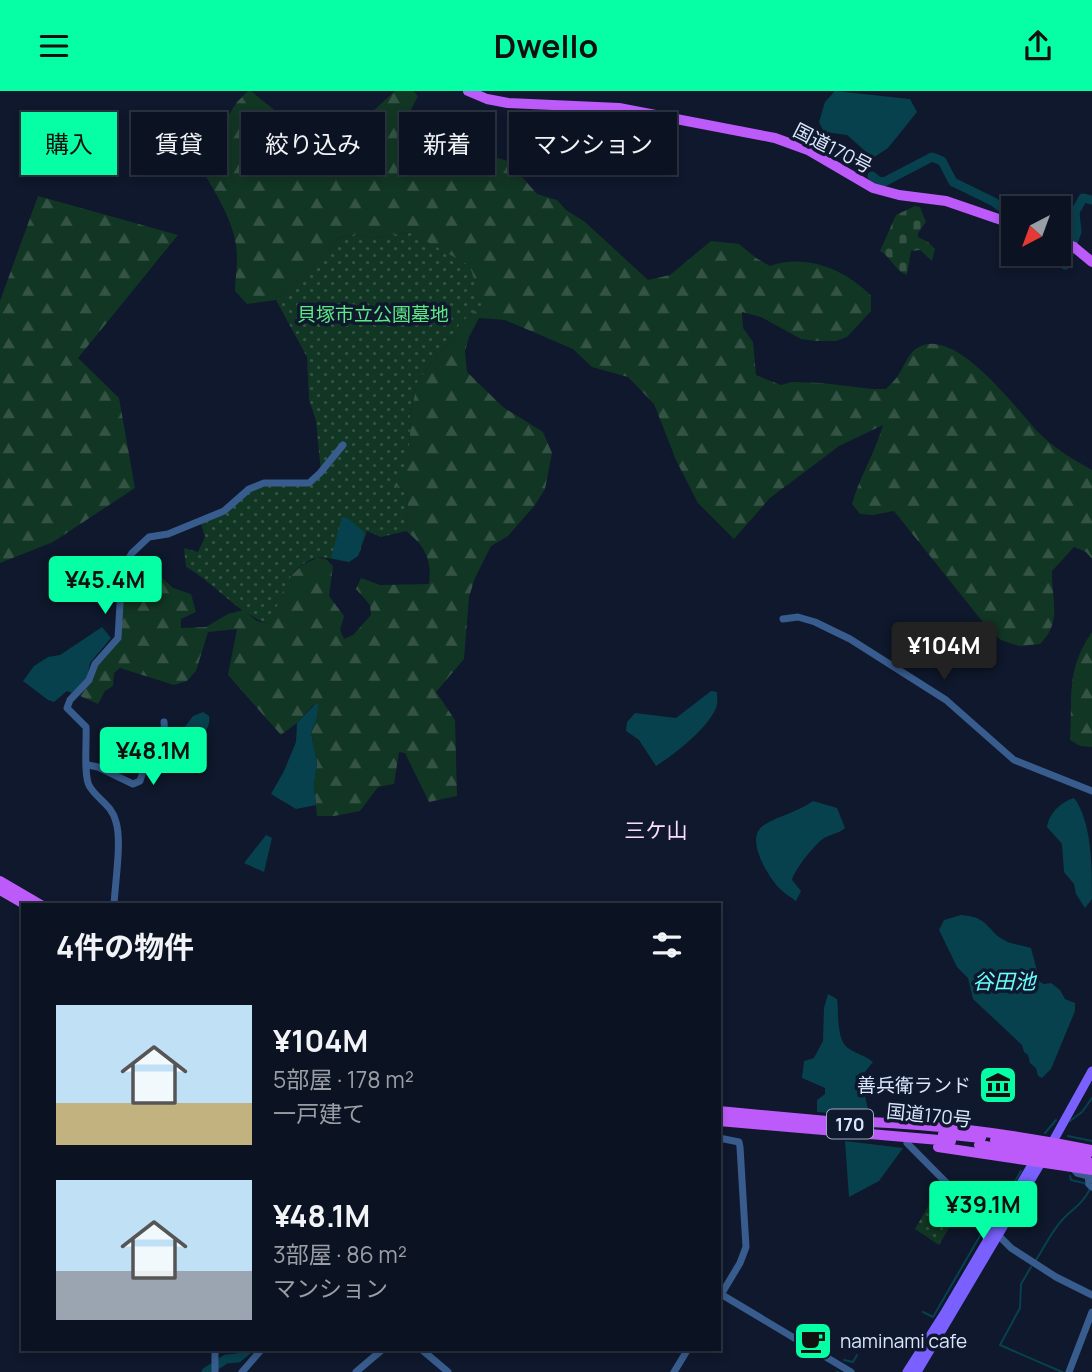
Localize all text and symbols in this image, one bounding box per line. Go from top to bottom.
text: Dwello [494,24,598,68]
icon: menu [35,27,73,65]
icon: share [1019,27,1057,65]
chip: 購入 [21,112,117,175]
chip: 賃貸 [131,112,227,175]
chip: 絞り込み [241,112,385,175]
chip: 新着 [399,112,495,175]
chip: マンション [509,112,677,175]
street label: 国道170号 [789,117,877,179]
north arrow [1001,196,1071,266]
map controls [1001,196,1071,266]
park label: 貝塚市立公園墓地 [297,301,449,327]
pin: ¥45.4M [48,557,162,616]
text: ¥45.4M [65,563,145,595]
pin: ¥104M [895,623,993,682]
text: ¥104M [908,629,980,661]
pin: ¥48.1M [96,727,210,787]
text: ¥48.1M [116,734,190,766]
district label: 三ケ山 [625,816,688,844]
text: 4件の物件 [56,926,194,967]
icon: filters [648,926,686,964]
water label: 谷田池 [973,967,1037,995]
text: ¥104M [273,1020,368,1061]
icon: home [112,1033,196,1117]
text: 5部屋 · 178 m² [273,1063,414,1095]
museum icon: 善兵衛ランド [977,1064,1019,1106]
place label: 善兵衛ランド [857,1072,971,1098]
text: 一戸建て [273,1097,365,1129]
street label: 国道170号 [885,1098,973,1132]
road number: 170 [827,1109,873,1139]
pin: ¥39.1M [926,1181,1040,1241]
text: ¥39.1M [945,1188,1021,1220]
text: ¥48.1M [273,1195,370,1236]
icon: home [112,1208,196,1292]
text: 3部屋 · 86 m² [273,1238,407,1270]
text: マンション [273,1272,388,1304]
cafe icon: naminami cafe [792,1320,834,1362]
place label: naminami cafe [840,1328,967,1354]

